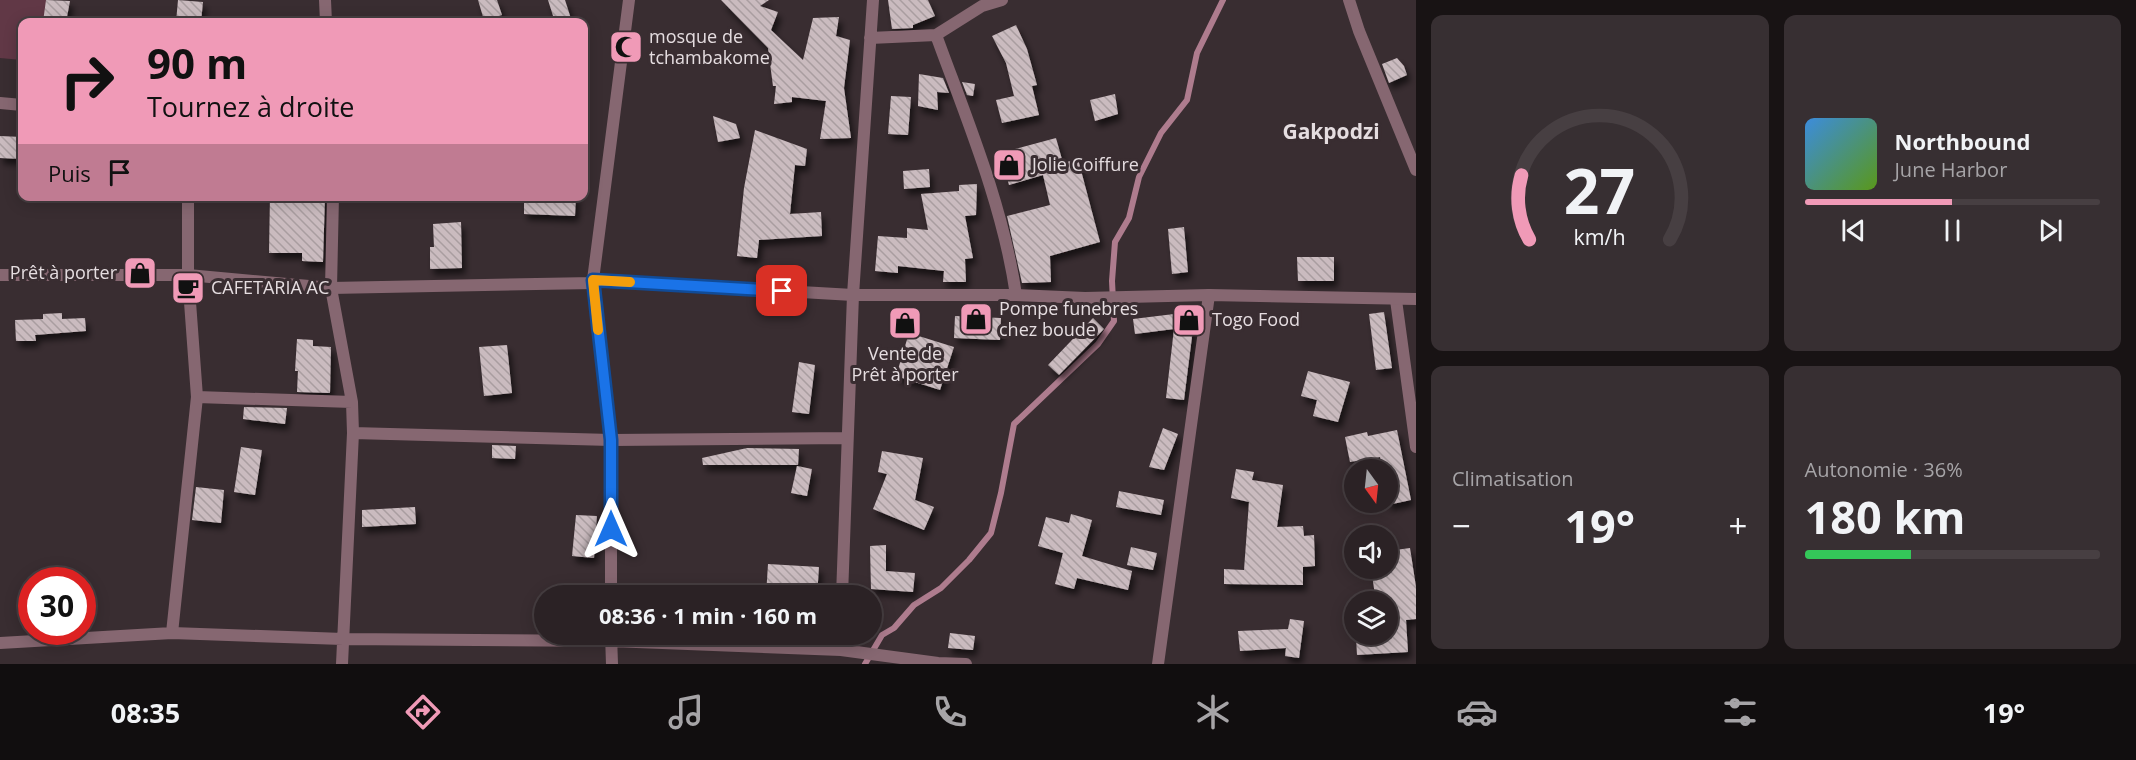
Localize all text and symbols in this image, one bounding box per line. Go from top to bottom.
place label: mosque de tchambakome [649,24,770,69]
mosque icon: mosque de tchambakome [608,29,644,65]
text: 90 m [147,34,247,91]
icon: right [48,42,126,120]
text: Tournez à droite [147,88,355,125]
district label: Gakpodzi [1282,117,1380,145]
text: Northbound [1895,126,2030,156]
shop icon: Jolie Coiffure [991,147,1027,183]
text: 27 [1564,147,1635,232]
place label: Jolie Coiffure [1030,152,1139,176]
icon: arrive [103,156,136,189]
text: June Harbor [1895,156,2007,183]
text: Puis [48,158,91,188]
icon: previous [1837,214,1870,247]
icon: pause [1936,214,1969,247]
icon: next [2034,214,2067,247]
text: km/h [1574,222,1626,251]
shop icon: Prêt à porter [122,255,158,291]
place label: Prêt à porter [10,260,118,284]
pin [756,265,807,316]
cafe icon: CAFETARIA AC [170,270,206,306]
icon: arrive [765,274,798,307]
place label: CAFETARIA AC [211,275,329,299]
place label: Pompe funebres chez boude [999,296,1138,341]
shop icon: Pompe funebres chez boude [958,301,994,337]
shop icon: Togo Food [1171,302,1207,338]
shop icon: Vente de Prêt à porter [887,305,923,341]
place label: Togo Food [1212,307,1300,331]
place label: Vente de Prêt à porter [851,341,959,386]
text: Autonomie · 36% [1805,456,1963,483]
north arrow [1344,459,1398,513]
map controls [1344,459,1398,645]
text: Climatisation [1452,465,1574,492]
text: 180 km [1805,486,1965,547]
text: 19° [1564,495,1635,556]
position arrow [579,497,643,561]
text: − [1452,503,1471,548]
text: + [1729,503,1747,548]
button: sound [1344,525,1398,579]
speed limit sign: 30 [18,567,96,645]
button: layers [1344,591,1398,645]
text: 08:36 · 1 min · 160 m [599,600,817,630]
icon: directions [402,691,444,733]
icon: music [665,691,707,733]
icon: phone [929,691,971,733]
icon: climate [1192,691,1234,733]
icon: car [1456,691,1498,733]
icon: filters [1719,691,1761,733]
text: 08:35 [111,694,180,731]
text: 19° [1983,694,2025,731]

